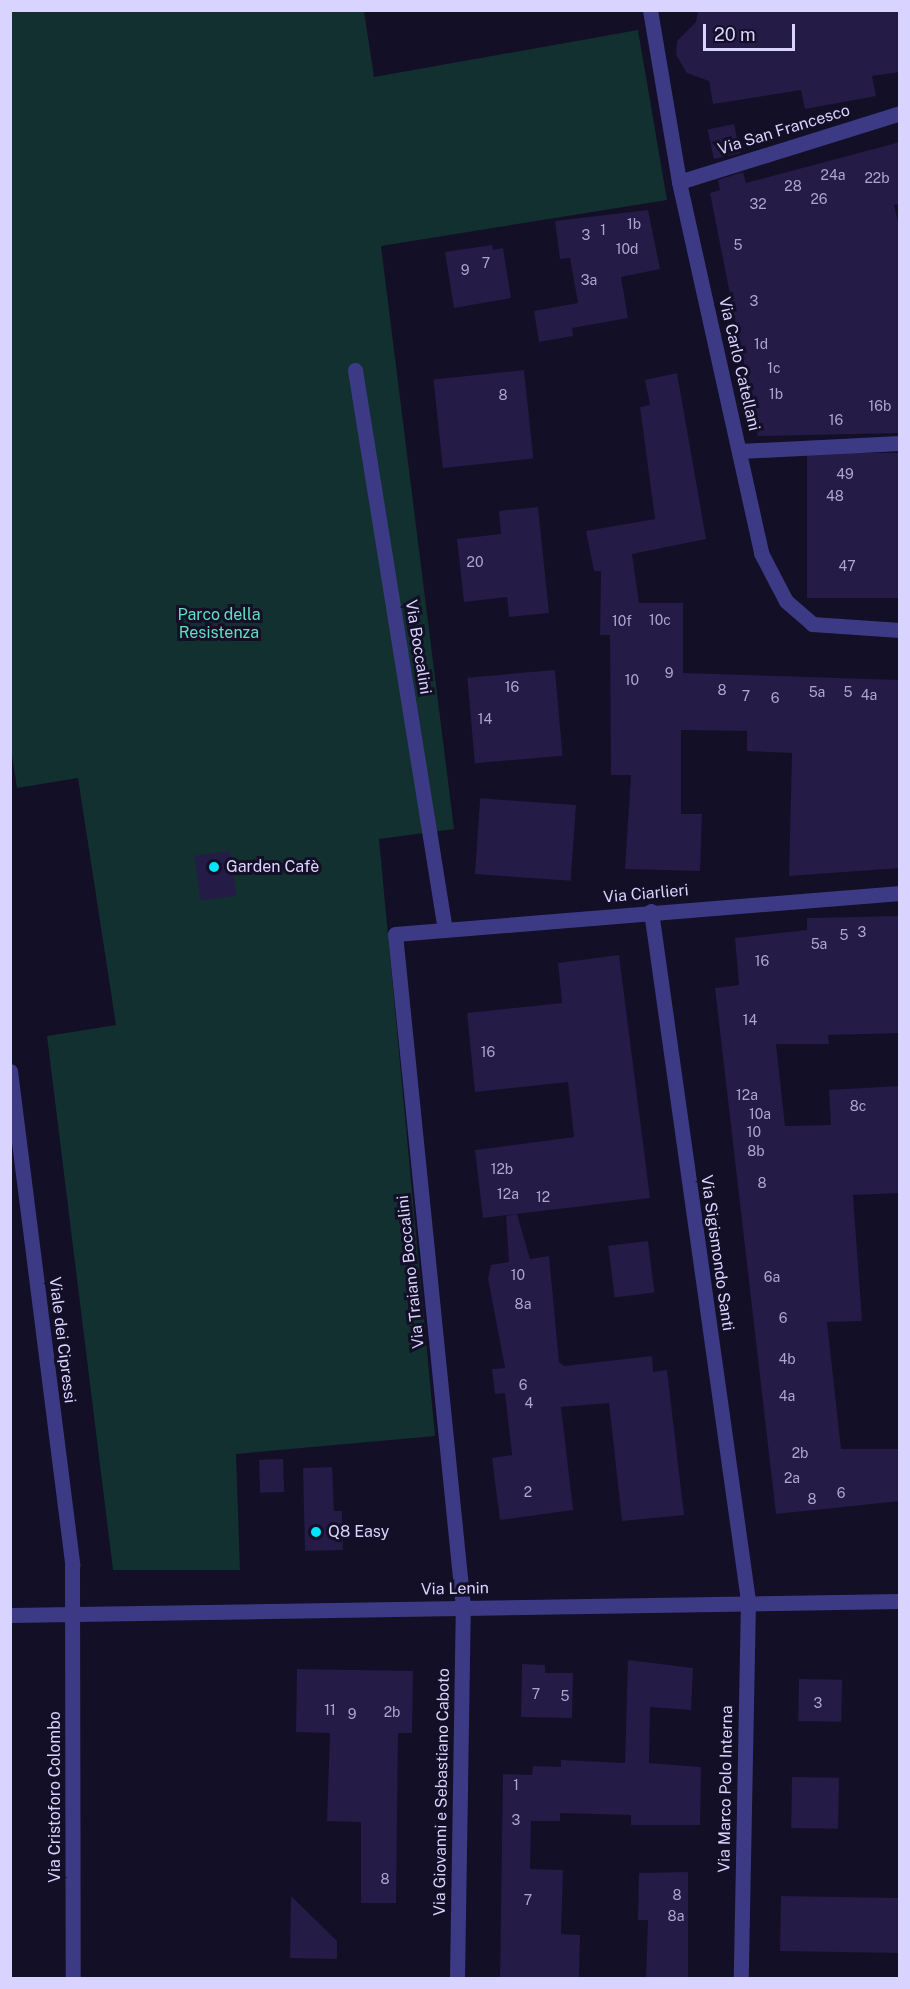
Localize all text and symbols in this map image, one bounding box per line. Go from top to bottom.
scale bar [706,12,798,50]
text: 20 m [714,24,756,45]
street label: Via San Francesco [716,101,852,159]
house number: 24a [821,167,845,183]
house number: 22b [864,170,890,186]
house number: 28 [784,178,802,194]
house number: 26 [810,191,828,207]
house number: 32 [749,196,767,212]
house number: 1b [627,216,641,232]
house number: 1 [600,222,606,238]
house number: 3 [582,227,590,243]
house number: 5 [734,237,742,253]
house number: 10d [616,241,638,257]
house number: 7 [482,255,490,271]
house number: 9 [461,262,469,278]
house number: 3a [581,272,597,288]
house number: 3 [750,293,758,309]
street label: Via Carlo Catellani [714,295,764,433]
house number: 1d [754,336,768,352]
house number: 1c [767,360,781,376]
house number: 1b [769,386,783,402]
house number: 8 [498,387,508,403]
house number: 16b [869,398,891,414]
house number: 16 [829,412,843,428]
house number: 49 [836,466,854,482]
house number: 48 [826,488,844,504]
house number: 20 [467,554,483,570]
house number: 47 [838,558,856,574]
street label: Via Boccalini [401,598,435,696]
park label: Parco della Resistenza [177,605,261,643]
house number: 10c [649,612,671,628]
house number: 10f [612,613,632,629]
house number: 9 [665,665,673,681]
house number: 10 [625,672,639,688]
house number: 16 [505,679,519,695]
house number: 8 [717,682,727,698]
house number: 5a [809,684,825,700]
house number: 5 [844,684,852,700]
house number: 4a [861,687,877,703]
house number: 7 [742,688,750,704]
house number: 6 [771,690,779,706]
house number: 14 [478,711,492,727]
place label: Garden Cafè [226,857,319,877]
marker: Garden Cafè [207,860,221,874]
street label: Via Ciarlieri [603,881,689,907]
house number: 3 [858,924,866,940]
house number: 5 [840,927,848,943]
house number: 5a [811,936,827,952]
house number: 16 [755,953,769,969]
house number: 14 [743,1012,757,1028]
house number: 16 [481,1044,495,1060]
house number: 12a [736,1087,758,1103]
house number: 8c [850,1098,866,1114]
house number: 10a [749,1106,771,1122]
house number: 10 [747,1124,761,1140]
house number: 8b [747,1143,765,1159]
house number: 12b [491,1161,513,1177]
street label: Via Sigismondo Santi [697,1174,737,1332]
house number: 8 [757,1175,767,1191]
house number: 12a [497,1186,519,1202]
house number: 12 [536,1189,550,1205]
street label: Via Traiano Boccalini [393,1194,429,1350]
house number: 10 [511,1267,525,1283]
house number: 6a [764,1269,780,1285]
street label: Viale dei Cipressi [45,1276,79,1404]
house number: 8a [515,1296,531,1312]
house number: 6 [779,1310,787,1326]
house number: 4b [778,1351,796,1367]
house number: 6 [519,1377,527,1393]
house number: 4a [779,1388,795,1404]
house number: 4 [525,1395,533,1411]
house number: 2b [792,1445,808,1461]
house number: 2a [784,1470,800,1486]
house number: 2 [524,1484,532,1500]
house number: 6 [837,1485,845,1501]
house number: 8 [807,1491,817,1507]
place label: Q8 Easy [328,1522,389,1542]
marker: Q8 Easy [309,1525,323,1539]
street label: Via Lenin [421,1579,489,1599]
street label: Via Giovanni e Sebastiano Caboto [430,1668,454,1916]
house number: 7 [532,1686,540,1702]
house number: 5 [561,1688,569,1704]
house number: 3 [814,1695,822,1711]
house number: 11 [324,1702,336,1718]
house number: 2b [384,1704,400,1720]
street label: Via Marco Polo Interna [715,1705,737,1873]
house number: 9 [348,1706,356,1722]
street label: Via Cristoforo Colombo [45,1711,65,1883]
house number: 1 [513,1777,519,1793]
house number: 3 [512,1812,520,1828]
house number: 8 [380,1871,390,1887]
house number: 8 [672,1887,682,1903]
house number: 7 [524,1892,532,1908]
house number: 8a [668,1908,684,1924]

